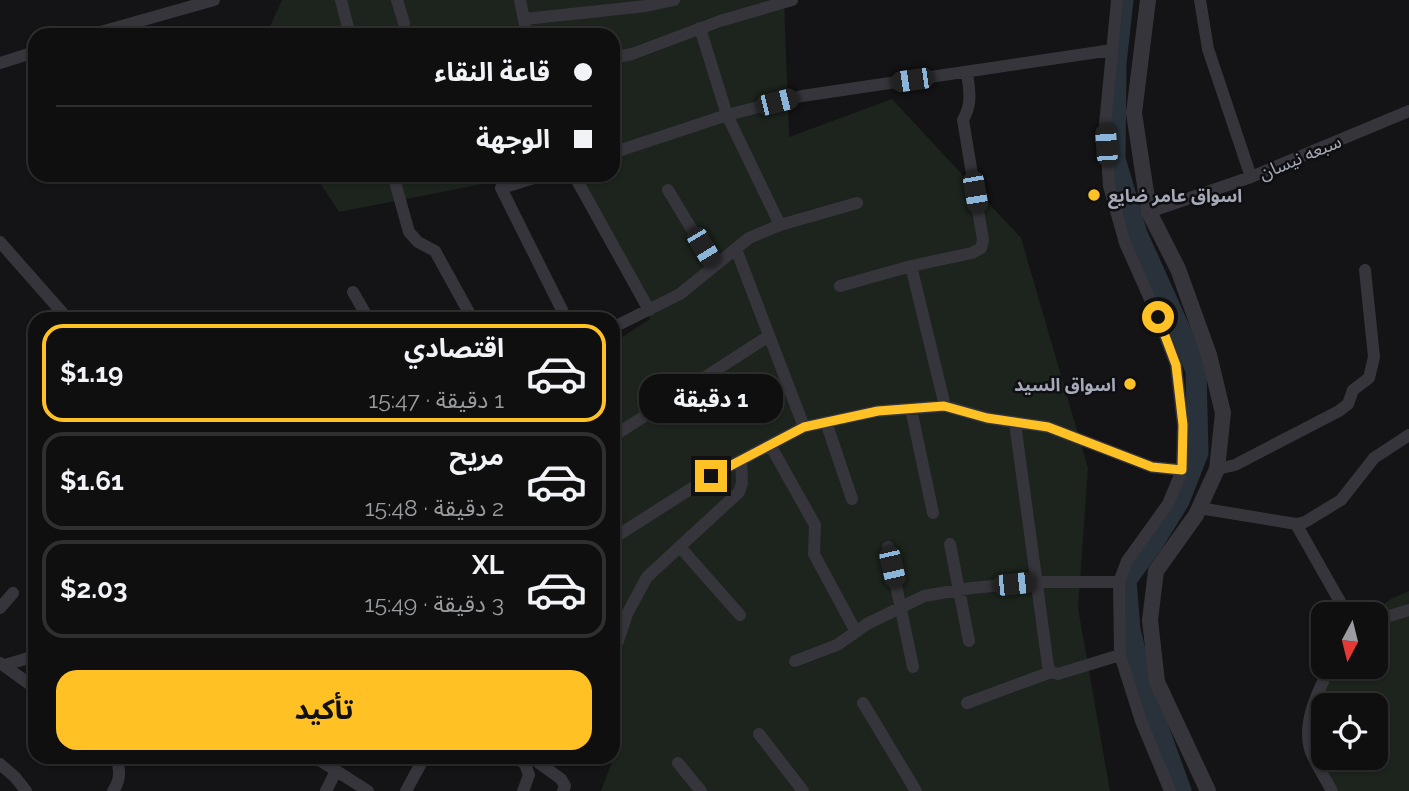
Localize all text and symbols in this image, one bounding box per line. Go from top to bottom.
text: قاعة النقاء [434,57,550,87]
car [890,67,935,93]
car [755,87,800,117]
car [1095,123,1118,167]
text: الوجهة [476,124,550,154]
street label: سبعه نيسان [1256,130,1345,185]
car [962,169,989,215]
place label: اسواق عامر ضايع [1108,185,1242,209]
marker: اسواق عامر ضايع [1086,187,1102,203]
car [684,224,723,270]
route start [1142,301,1174,333]
text: اقتصادي [404,333,504,363]
icon: car [525,342,588,405]
text: $1.19 [60,358,123,388]
callout: 1 دقيقة [639,374,783,424]
place label: اسواق السيد [1014,374,1116,395]
marker: اسواق السيد [1122,376,1138,392]
text: 1 دقيقة [674,385,748,412]
text: 1 دقيقة · 15:47 [368,386,504,413]
text: مريح [449,441,504,471]
icon: car [525,450,588,513]
route end [695,460,727,492]
text: $1.61 [60,466,124,496]
text: 2 دقيقة · 15:48 [365,494,504,521]
car [878,544,907,590]
text: XL [472,550,504,580]
icon: car [525,558,588,621]
car [993,571,1036,597]
text: $2.03 [60,574,127,604]
text: 3 دقيقة · 15:49 [365,590,504,617]
north arrow [1311,602,1388,679]
map controls [1311,602,1388,770]
button: تأكيد [56,670,592,750]
button: locate [1311,693,1388,770]

